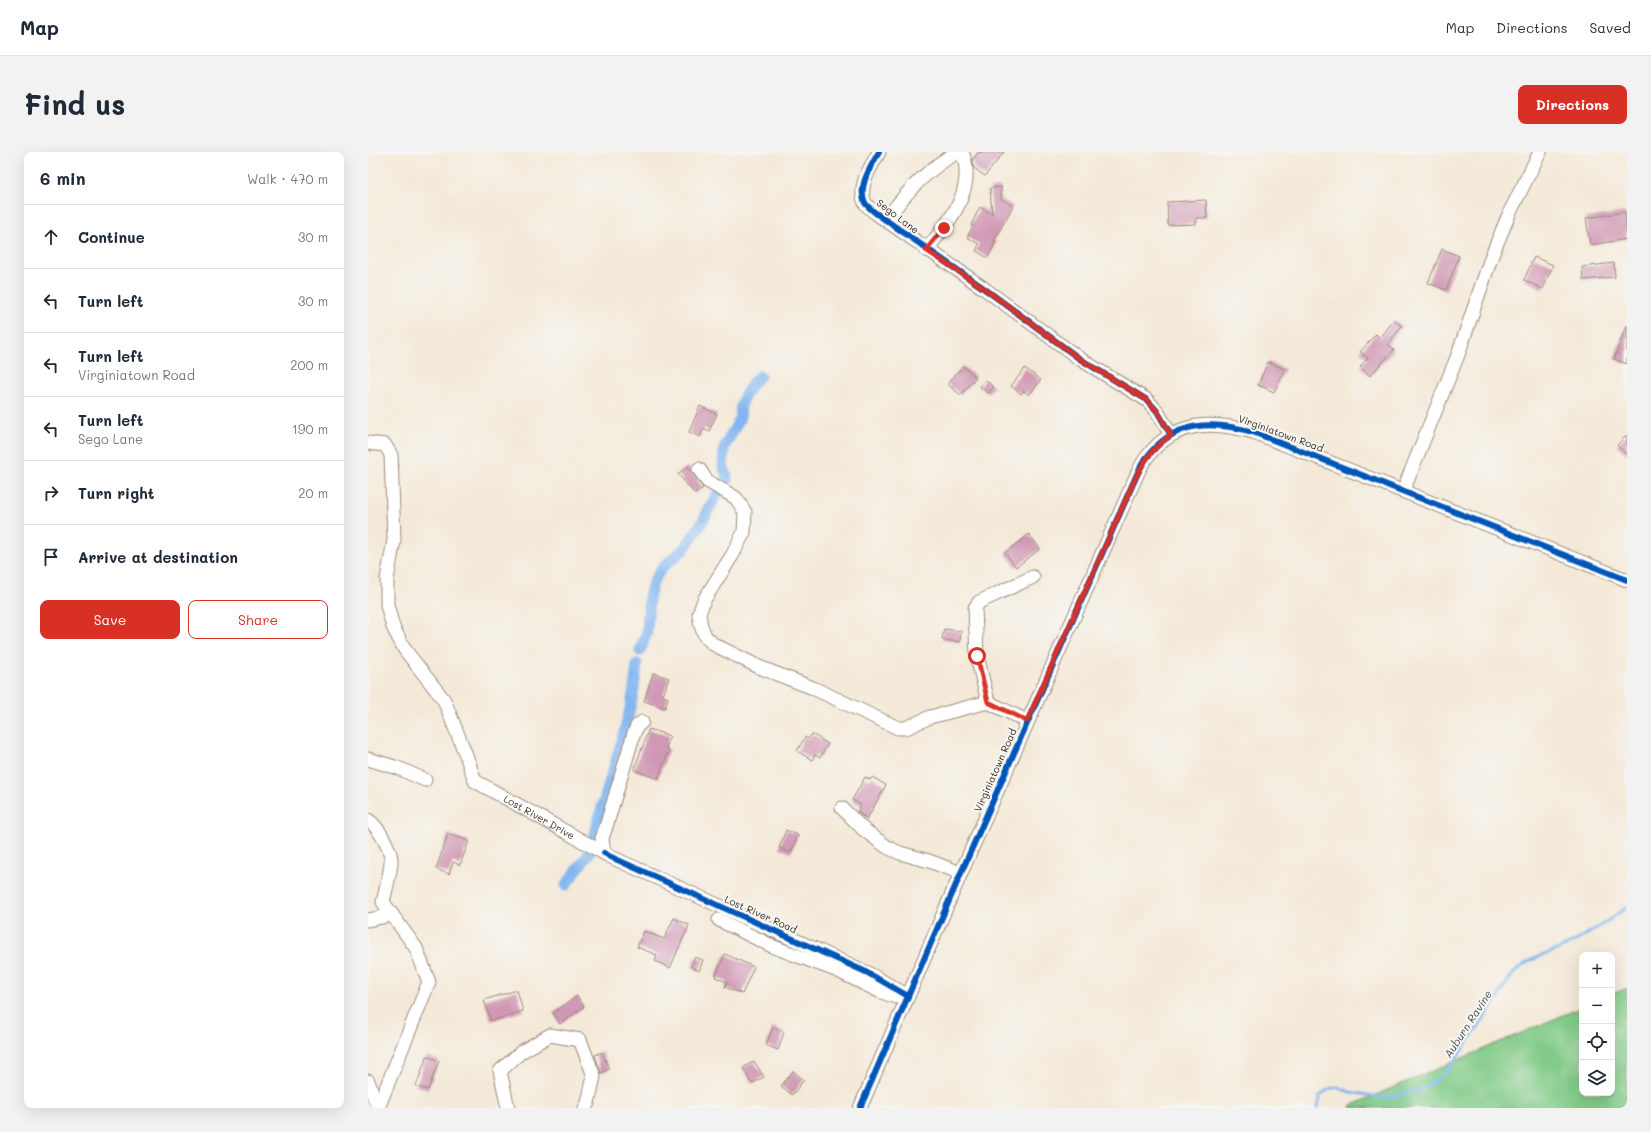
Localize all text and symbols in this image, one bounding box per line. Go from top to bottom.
text: Map [20,15,59,40]
text: Map [1446,18,1474,37]
text: Directions [1496,18,1567,37]
text: Saved [1589,18,1631,37]
button: Directions [1518,85,1627,124]
text: Find us [24,86,125,122]
text: 6 min [40,167,85,189]
text: Walk · 470 m [247,170,328,187]
street label: Sego Lane [874,195,922,237]
route end [935,219,953,237]
icon: ahead [40,226,62,248]
text: Continue [78,227,145,247]
text: 30 m [298,228,328,245]
icon: left [40,290,62,312]
text: Turn left [78,291,143,311]
text: 30 m [298,292,328,309]
text: Turn left [78,346,143,366]
icon: left [40,354,62,376]
text: 200 m [290,356,328,373]
text: Virginiatown Road [78,366,195,383]
text: Turn left [78,410,143,430]
street label: Virginiatown Road [1236,411,1326,455]
icon: left [40,418,62,440]
text: 190 m [292,420,328,437]
text: Sego Lane [78,430,143,447]
icon: right [40,482,62,504]
text: Turn right [78,483,155,503]
text: 20 m [298,484,328,501]
icon: arrive [40,546,62,568]
text: Arrive at destination [78,547,238,567]
button: Save [40,600,180,639]
button: Share [188,600,328,639]
route start [968,647,986,665]
street label: Virginiatown Road [970,726,1020,814]
street label: Lost River Drive [501,791,577,842]
street label: Lost River Road [723,892,799,936]
map controls [1579,952,1615,1096]
button: + [1579,952,1615,988]
water label: Auburn Ravine [1440,987,1495,1060]
button: − [1579,988,1615,1024]
button: locate [1579,1024,1615,1060]
button: layers [1579,1060,1615,1096]

